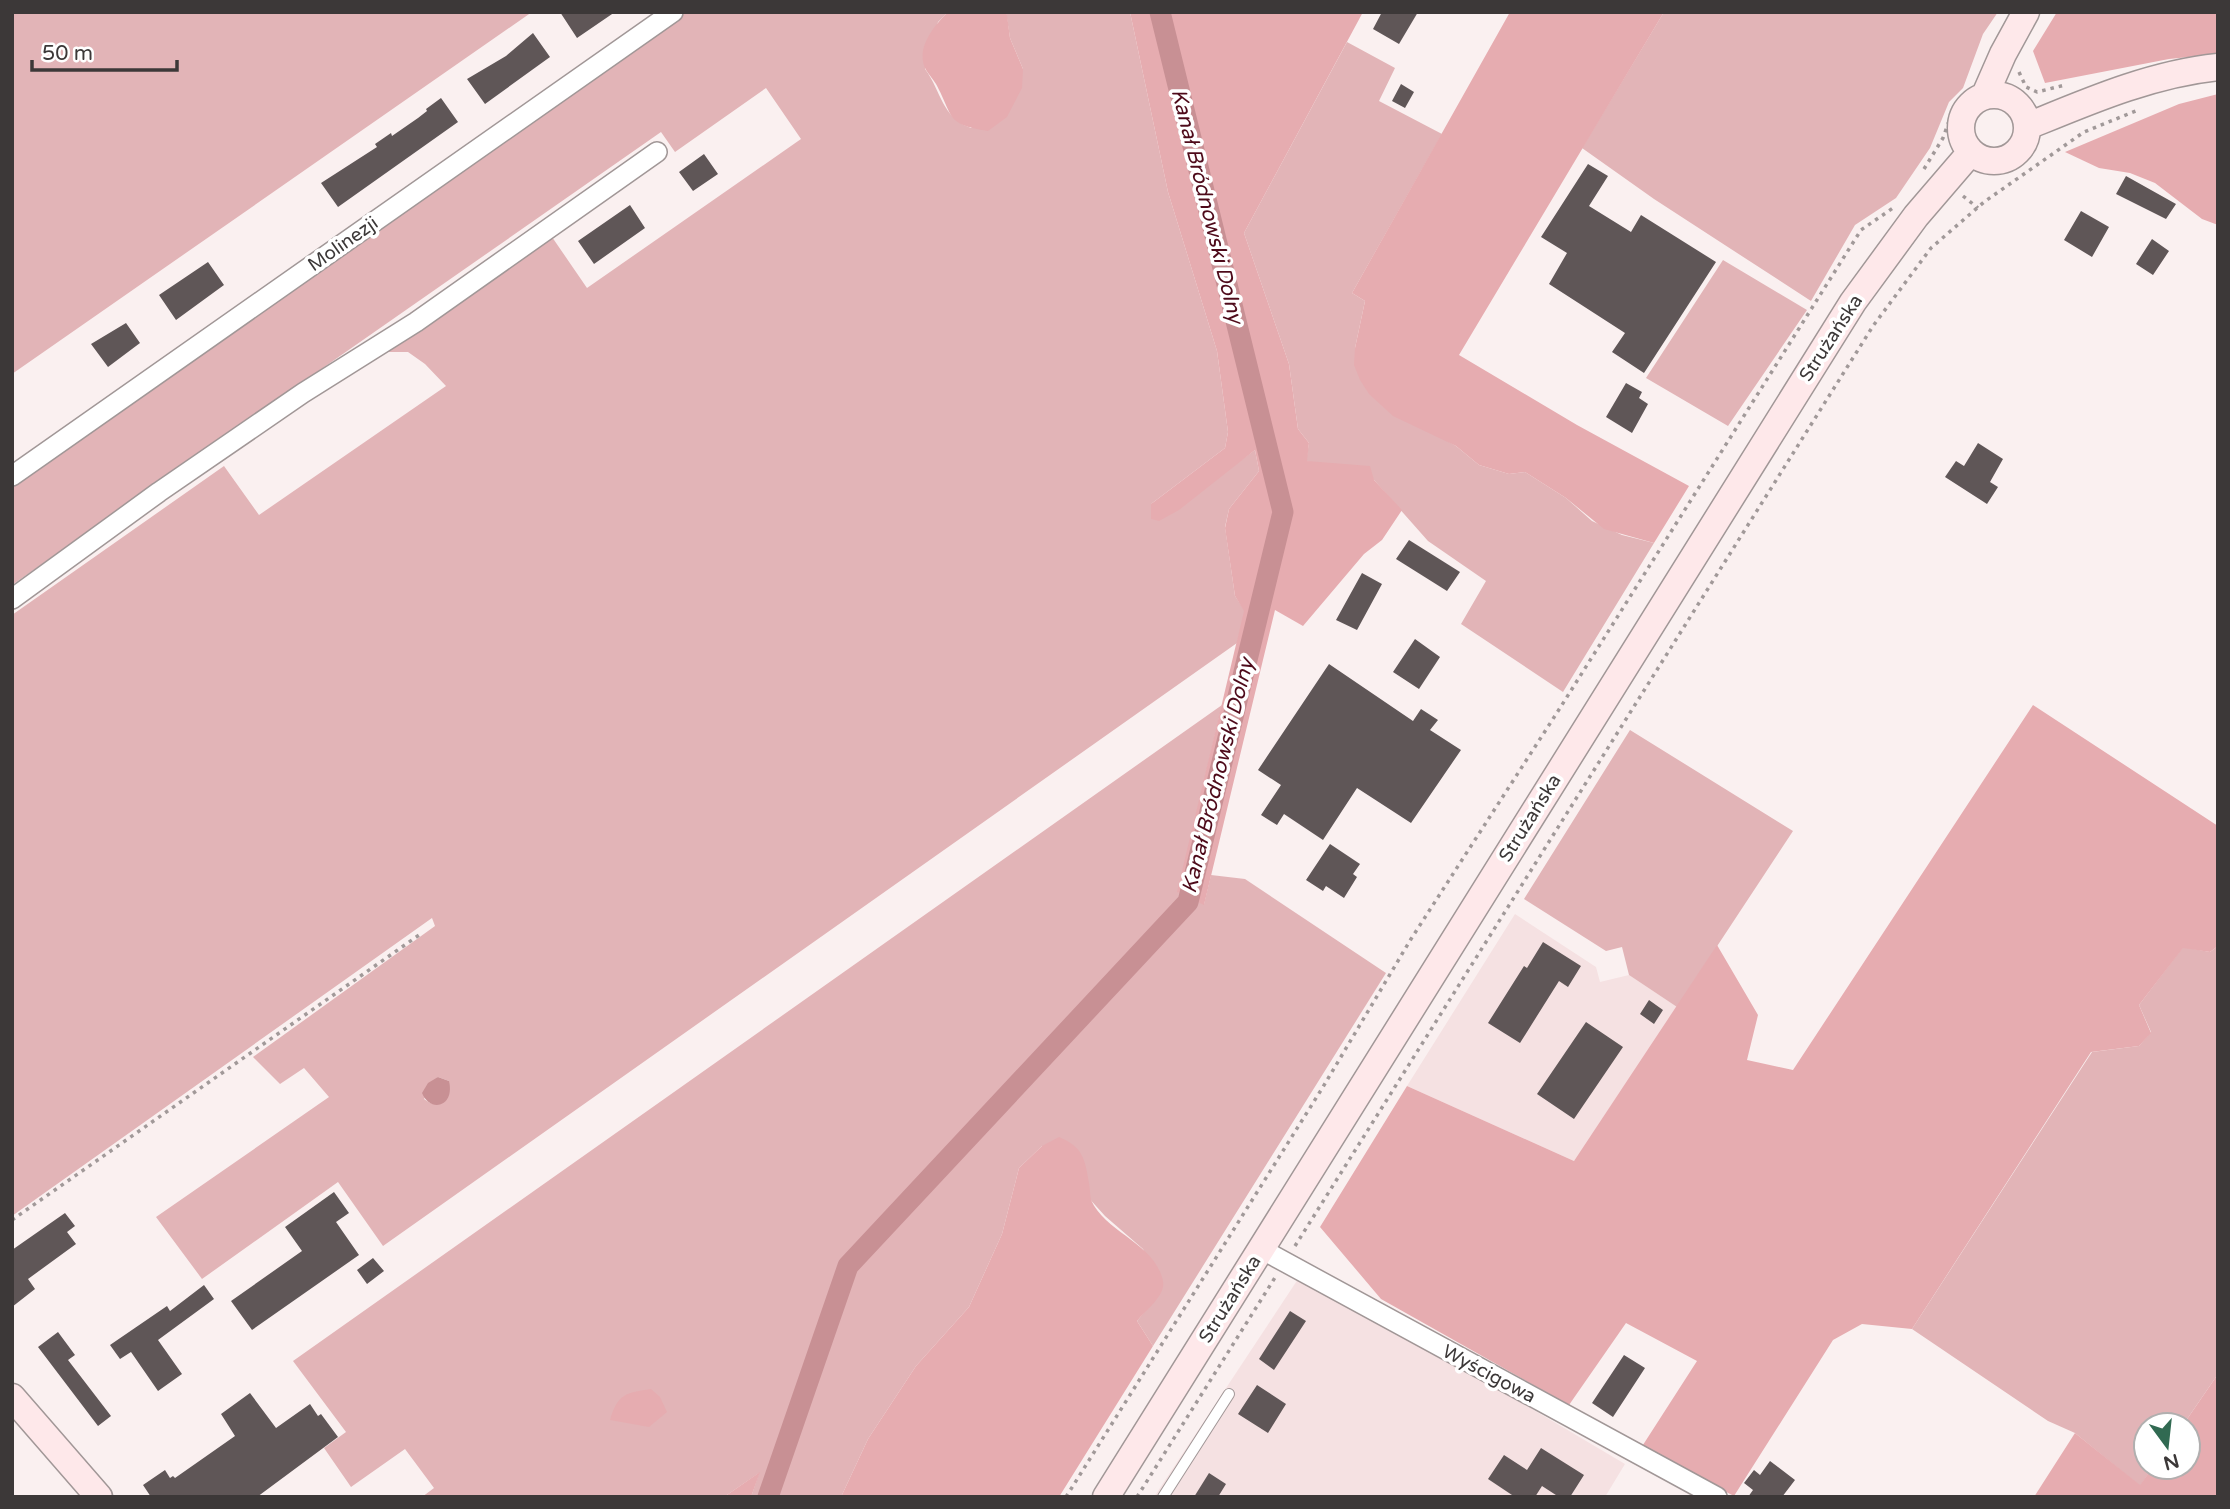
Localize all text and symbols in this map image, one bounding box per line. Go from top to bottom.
scale bar [32,28,177,72]
text: 50 m [42,41,93,66]
water label: Kanał Bródnowski Dolny [1166,86,1249,329]
street label: Molinezji [304,212,382,276]
street label: Strużańska [1795,290,1867,386]
water label: Kanał Bródnowski Dolny [1177,653,1260,896]
street label: Strużańska [1494,770,1566,866]
street label: Strużańska [1194,1251,1266,1347]
street label: Wyścigowa [1439,1340,1539,1408]
north arrow [2132,1411,2202,1481]
text: N [2161,1449,2181,1474]

